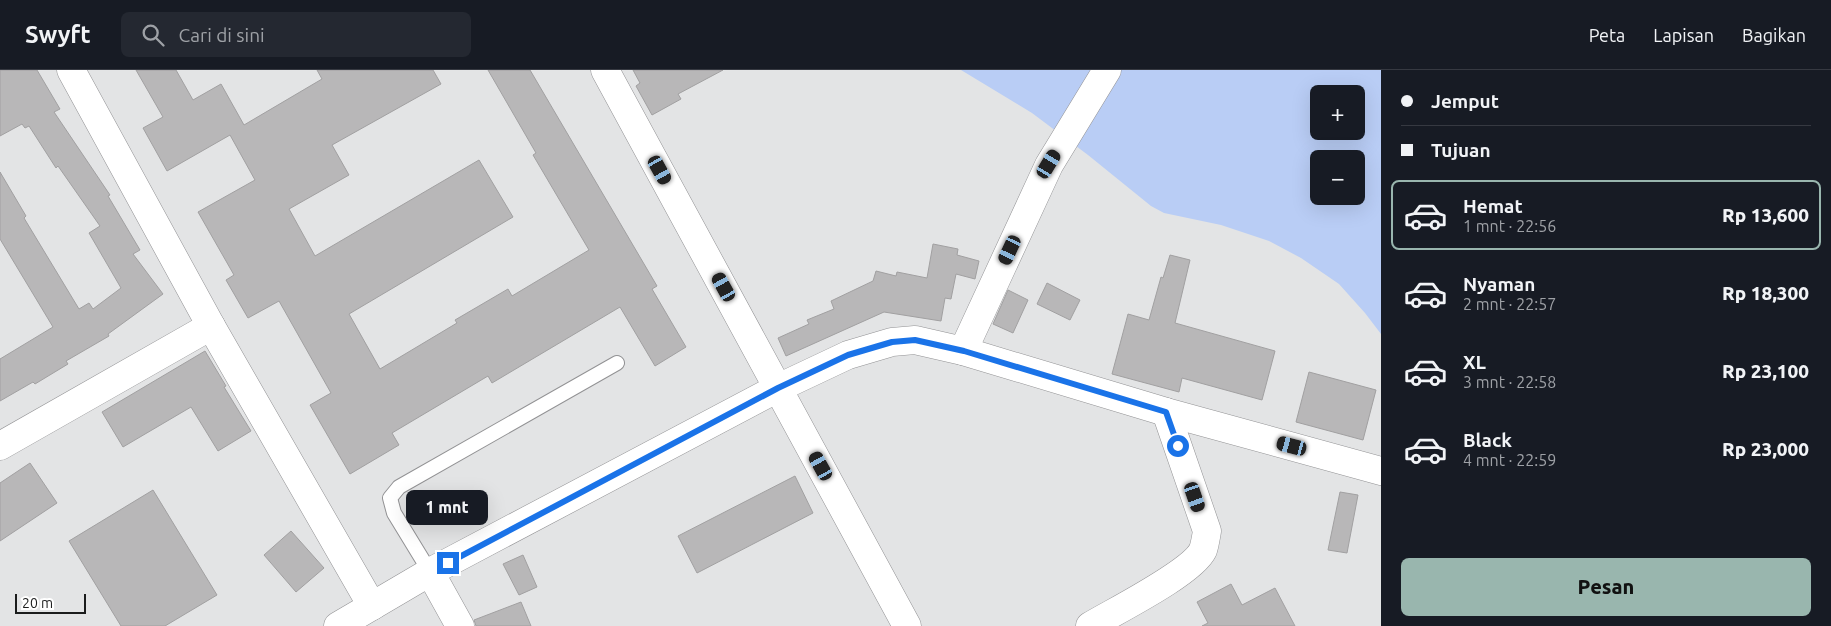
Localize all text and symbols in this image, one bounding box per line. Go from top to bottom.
search box [121,12,471,57]
text: Swyft [25,21,91,48]
icon: search [139,21,167,49]
text: Cari di sini [179,24,265,46]
text: Peta [1589,25,1625,45]
text: Lapisan [1653,25,1714,45]
text: Bagikan [1742,25,1806,45]
map controls [1310,85,1365,205]
button: + [1310,85,1365,140]
text: Jemput [1431,90,1499,112]
text: Tujuan [1431,139,1491,161]
car [1034,147,1063,181]
button: − [1310,150,1365,205]
car [646,153,673,187]
icon: car [1403,193,1448,238]
text: Hemat [1463,195,1523,217]
text: Rp 13,600 [1722,204,1809,226]
text: 1 mnt · 22:56 [1463,217,1556,235]
car [996,233,1023,267]
car [710,270,737,304]
icon: car [1403,271,1448,316]
text: Nyaman [1463,273,1535,295]
text: Rp 18,300 [1722,282,1809,304]
text: 2 mnt · 22:57 [1463,295,1556,313]
icon: car [1403,349,1448,394]
text: XL [1463,351,1486,373]
text: Rp 23,100 [1722,360,1809,382]
text: 3 mnt · 22:58 [1463,373,1556,391]
icon: car [1403,427,1448,472]
text: Black [1463,429,1512,451]
route start [1167,435,1189,457]
car [1275,435,1308,457]
text: Rp 23,000 [1722,438,1809,460]
car [807,449,834,483]
text: 4 mnt · 22:59 [1463,451,1556,469]
car [1183,480,1206,514]
callout: 1 mnt [407,490,489,526]
text: 1 mnt [425,498,469,516]
route end [437,552,459,574]
button: Pesan [1401,558,1811,616]
scale bar [15,591,86,614]
text: 20 m [22,595,53,611]

